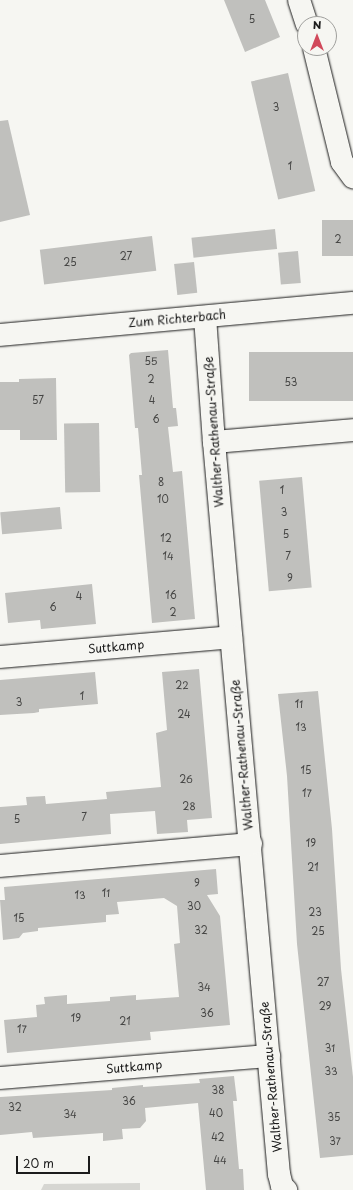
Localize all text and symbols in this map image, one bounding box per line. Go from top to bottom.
house number: 5 [249,13,255,25]
north arrow [297,16,337,56]
text: N [313,16,321,33]
house number: 3 [273,101,279,113]
house number: 1 [288,160,292,172]
house number: 2 [334,233,342,245]
house number: 27 [120,250,132,262]
house number: 25 [63,256,77,268]
street label: Zum Richterbach [128,308,226,330]
house number: 55 [145,355,157,367]
street label: Walther-Rathenau-Straße [202,356,226,508]
house number: 2 [147,373,155,385]
house number: 53 [285,376,297,388]
house number: 57 [32,394,44,406]
house number: 4 [149,394,155,406]
house number: 6 [152,413,160,425]
house number: 8 [158,476,164,488]
house number: 1 [280,484,284,496]
house number: 10 [157,493,169,505]
house number: 3 [281,506,287,518]
house number: 5 [283,528,289,540]
house number: 12 [160,532,172,544]
house number: 14 [162,550,174,562]
house number: 7 [285,550,291,562]
house number: 9 [287,572,293,584]
house number: 16 [165,589,177,601]
house number: 4 [76,590,82,602]
house number: 6 [49,601,57,613]
house number: 2 [169,606,177,618]
street label: Suttkamp [87,637,145,657]
house number: 22 [175,679,189,691]
street label: Walther-Rathenau-Straße [228,679,256,831]
house number: 1 [80,690,84,702]
house number: 3 [16,696,22,708]
house number: 11 [295,698,303,710]
house number: 24 [177,708,191,720]
house number: 13 [295,721,307,733]
house number: 15 [301,764,311,776]
house number: 26 [179,773,193,785]
house number: 17 [302,787,312,799]
house number: 28 [182,800,196,812]
house number: 7 [81,811,87,823]
house number: 5 [14,813,20,825]
house number: 19 [306,837,316,849]
house number: 21 [307,861,319,873]
house number: 9 [194,877,200,889]
house number: 11 [102,887,110,899]
house number: 13 [74,889,86,901]
house number: 30 [187,900,201,912]
house number: 23 [308,906,322,918]
house number: 15 [14,912,24,924]
house number: 32 [194,924,208,936]
house number: 25 [311,925,325,937]
house number: 27 [317,976,329,988]
house number: 34 [197,981,211,993]
house number: 29 [319,1000,331,1012]
street label: Walther-Rathenau-Straße [257,1001,285,1153]
house number: 36 [200,1007,214,1019]
house number: 19 [71,1012,81,1024]
house number: 21 [119,1015,131,1027]
house number: 17 [17,1023,27,1035]
house number: 31 [325,1042,335,1054]
street label: Suttkamp [105,1057,163,1077]
house number: 33 [324,1065,338,1077]
house number: 38 [212,1084,224,1096]
house number: 36 [122,1095,136,1107]
house number: 32 [8,1101,22,1113]
house number: 40 [209,1107,223,1119]
house number: 34 [63,1108,77,1120]
house number: 35 [328,1111,340,1123]
house number: 42 [211,1131,225,1143]
house number: 37 [329,1135,341,1147]
scale bar [18,1148,92,1174]
text: 20 m [23,1154,54,1172]
house number: 44 [213,1154,227,1166]

